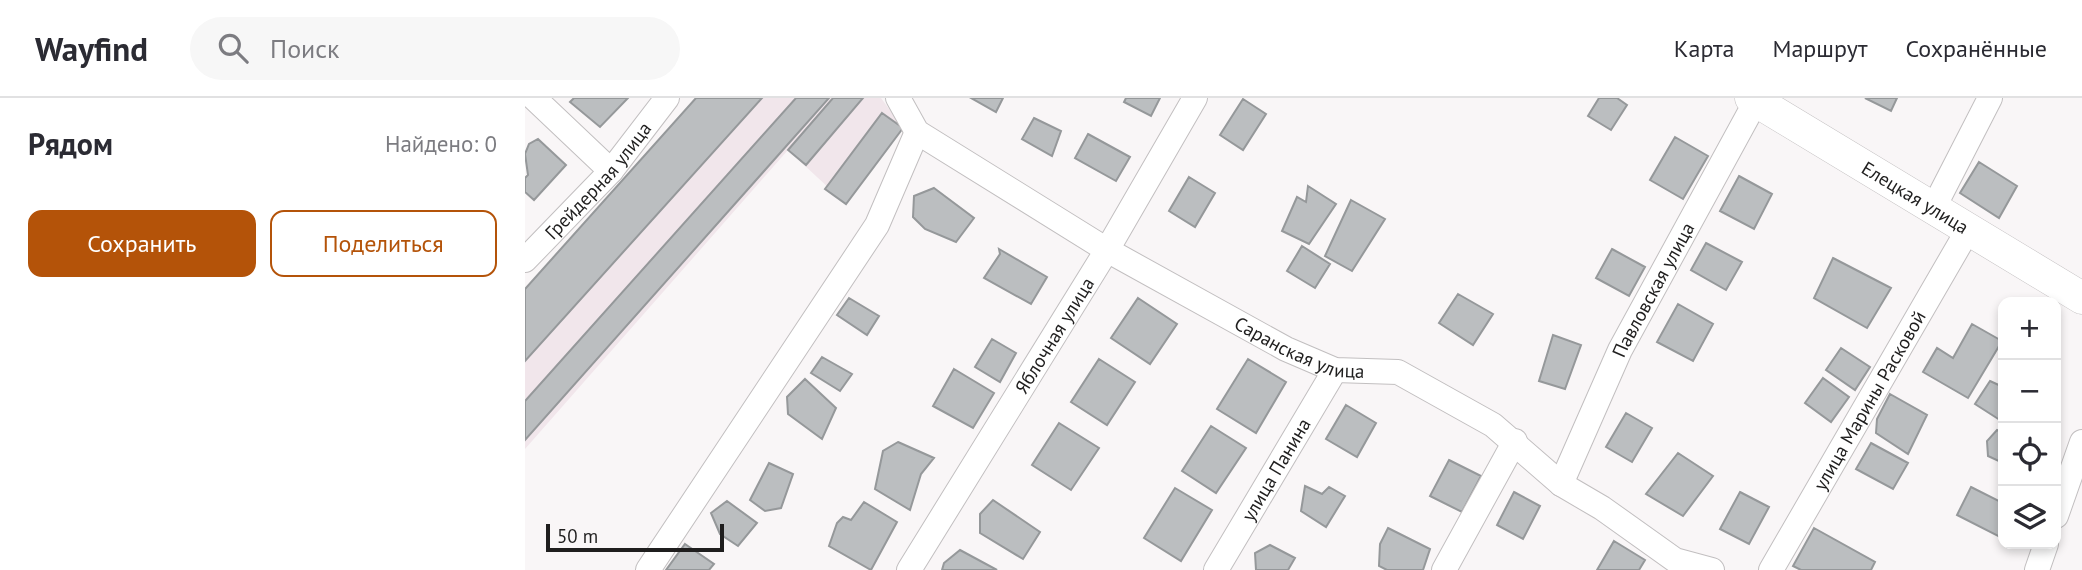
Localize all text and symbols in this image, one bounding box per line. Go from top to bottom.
search box [190,17,680,80]
text: Wayfind [35,27,148,70]
icon: search [214,29,252,67]
text: Поиск [270,32,339,65]
text: Карта [1674,33,1734,64]
text: Маршрут [1772,33,1867,64]
text: Сохранённые [1905,33,2047,64]
street label: Грейдерная улица [540,117,656,244]
text: Рядом [28,124,113,163]
text: Найдено: 0 [385,129,497,158]
street label: Елецкая улица [1857,156,1973,239]
button: Сохранить [28,210,256,277]
button: Поделиться [270,210,497,277]
street label: Павловская улица [1606,218,1699,361]
street label: Яблочная улица [1009,273,1099,398]
map controls [1998,297,2061,549]
button: + [1998,297,2061,360]
street label: улица Марины Расковой [1808,306,1931,495]
street label: Саранская улица [1230,311,1365,383]
button: − [1998,360,2061,423]
street label: улица Панина [1236,414,1316,525]
button: locate [1998,423,2061,486]
button: layers [1998,486,2061,549]
scale bar [546,521,725,553]
text: 50 m [557,524,598,548]

